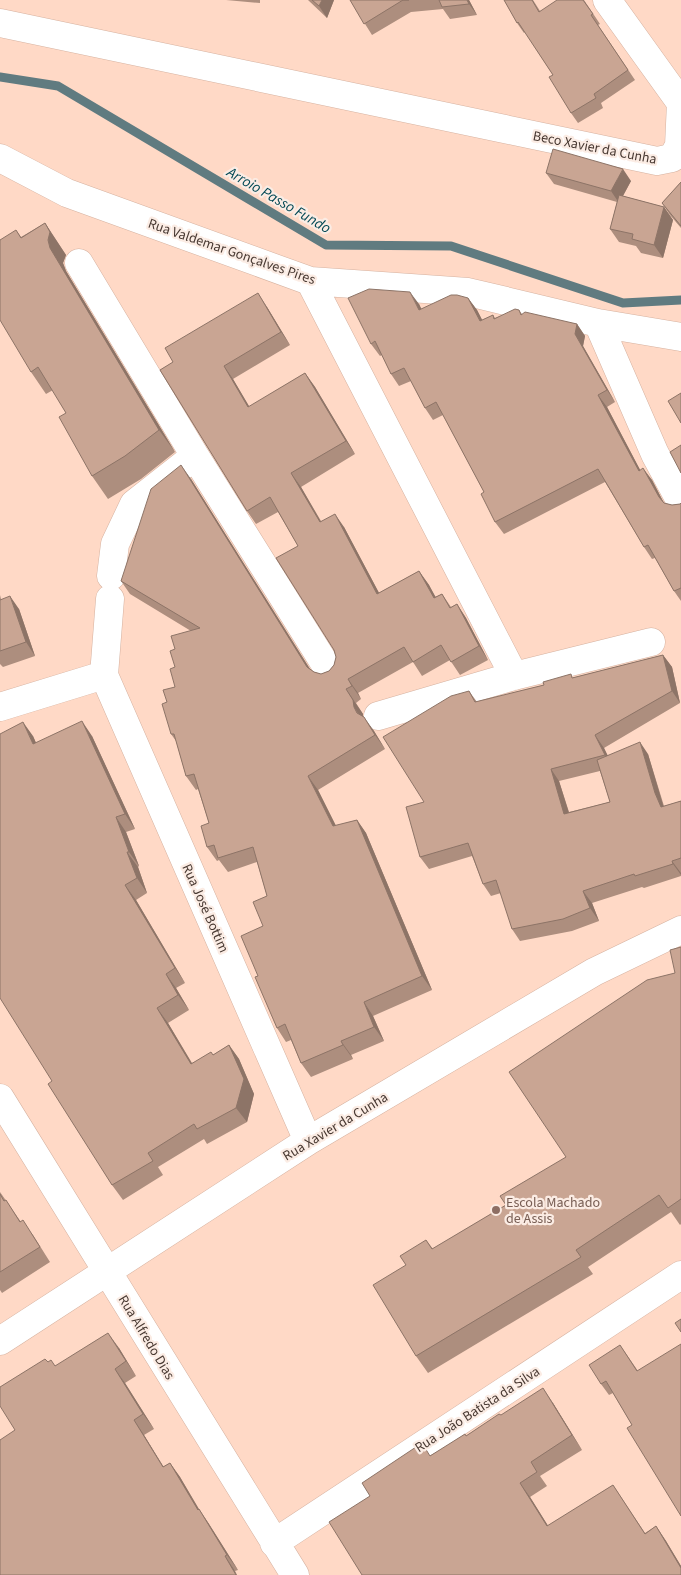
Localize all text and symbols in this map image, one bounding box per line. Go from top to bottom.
street label: Beco Xavier da Cunha [531,126,658,170]
water label: Arroio Passo Fundo [222,162,335,239]
street label: Rua Valdemar Gonçalves Pires [145,214,318,290]
street label: Rua José Bottim [177,861,234,956]
street label: Rua Xavier da Cunha [279,1087,392,1166]
place label: Escola Machado de Assis [506,1193,600,1229]
marker: Escola Machado de Assis [490,1204,502,1216]
street label: Rua Alfredo Dias [113,1291,179,1384]
street label: Rua João Batista da Silva [411,1362,544,1458]

